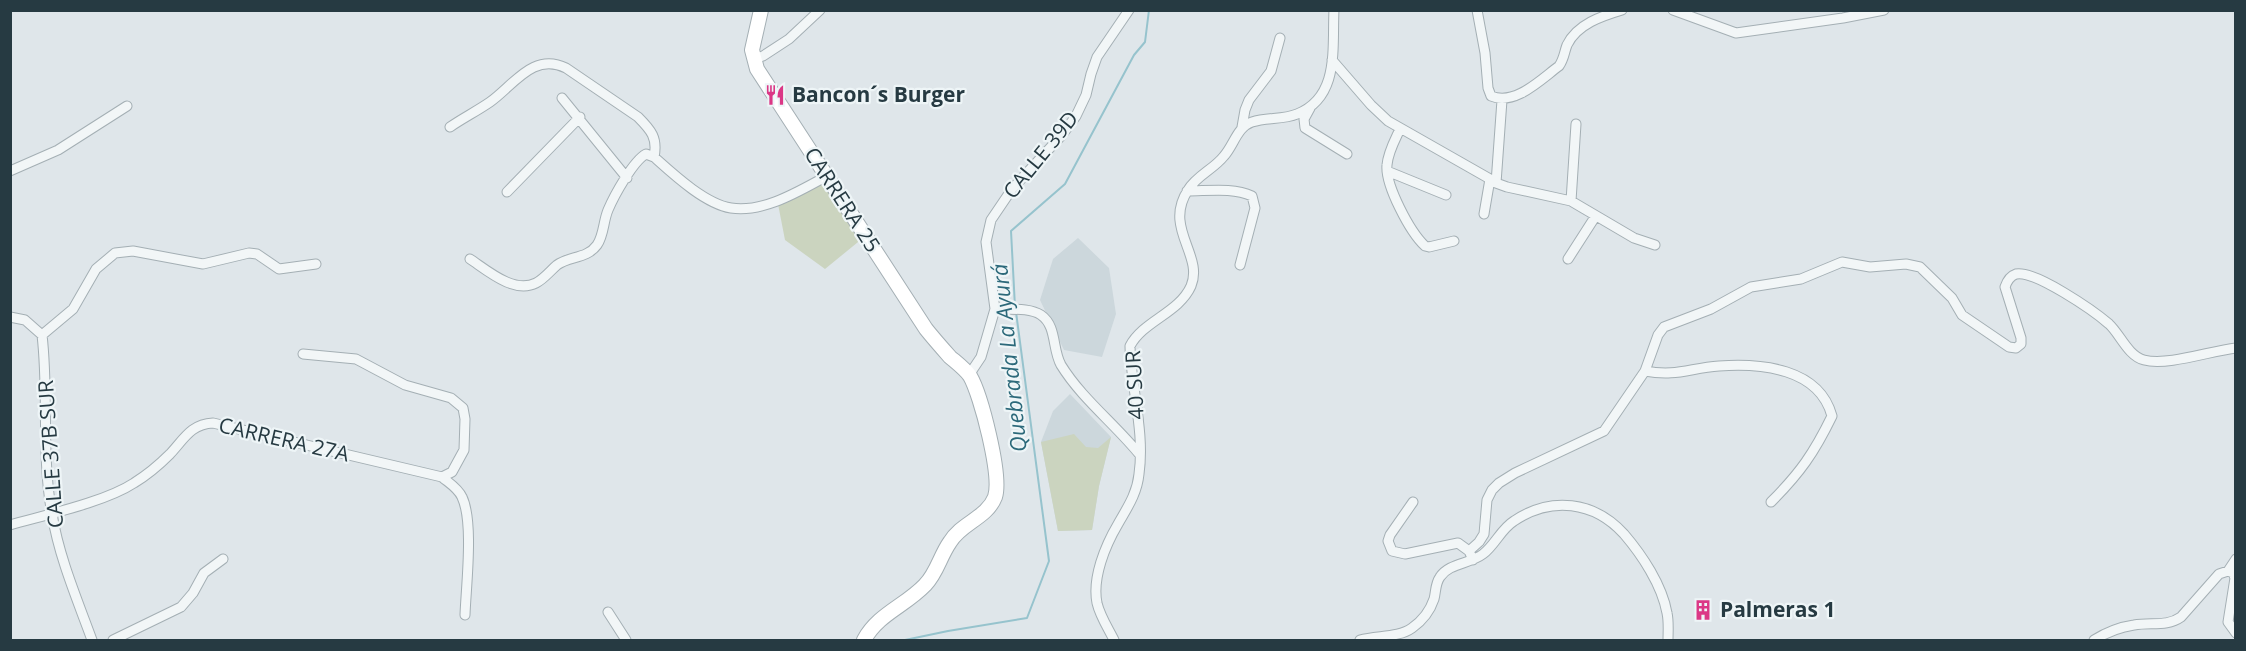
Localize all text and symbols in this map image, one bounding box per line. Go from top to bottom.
place label: Bancon´s Burger [792,80,965,108]
restaurant icon: Bancon´s Burger [763,83,787,107]
street label: CALLE 39D [996,105,1084,204]
street label: CARRERA 25 [798,142,887,257]
water label: Quebrada La Ayurá [983,262,1033,454]
street label: 40 SUR [1118,350,1150,420]
street label: CALLE 37B SUR [31,379,69,529]
street label: CARRERA 27A [216,410,353,468]
place label: Palmeras 1 [1720,595,1835,623]
building icon: Palmeras 1 [1691,598,1715,622]

